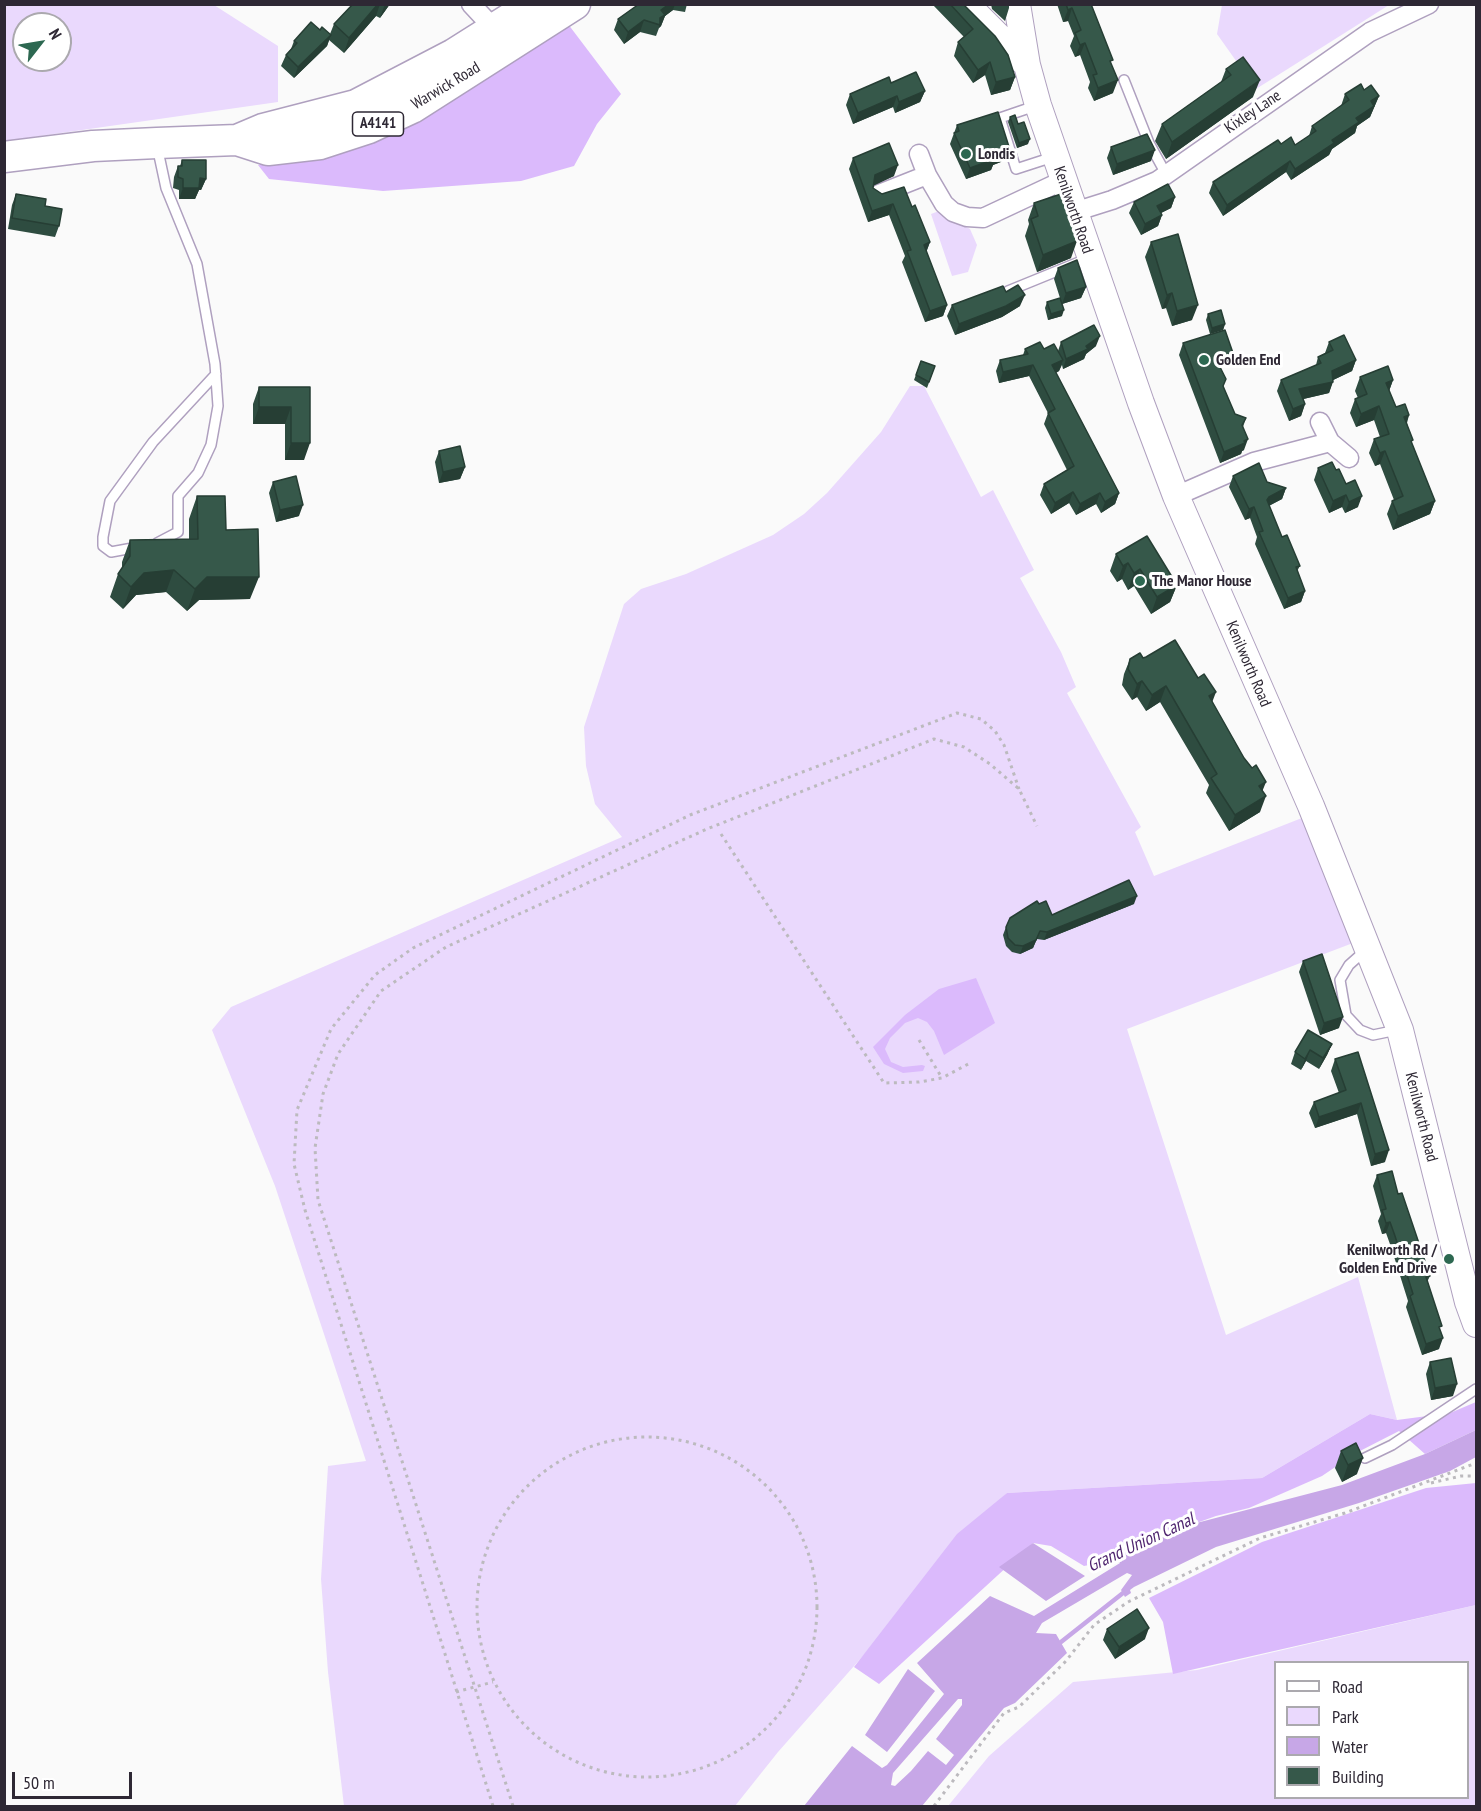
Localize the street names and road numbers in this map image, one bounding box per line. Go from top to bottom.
street label: Warwick Road [408,58,484,114]
street label: Kixley Lane [1221,86,1285,138]
road number: A4141 [352,112,404,136]
street label: Kenilworth Road [1049,164,1097,256]
street label: Kenilworth Road [1221,618,1275,710]
street label: Kenilworth Road [1401,1070,1441,1164]

